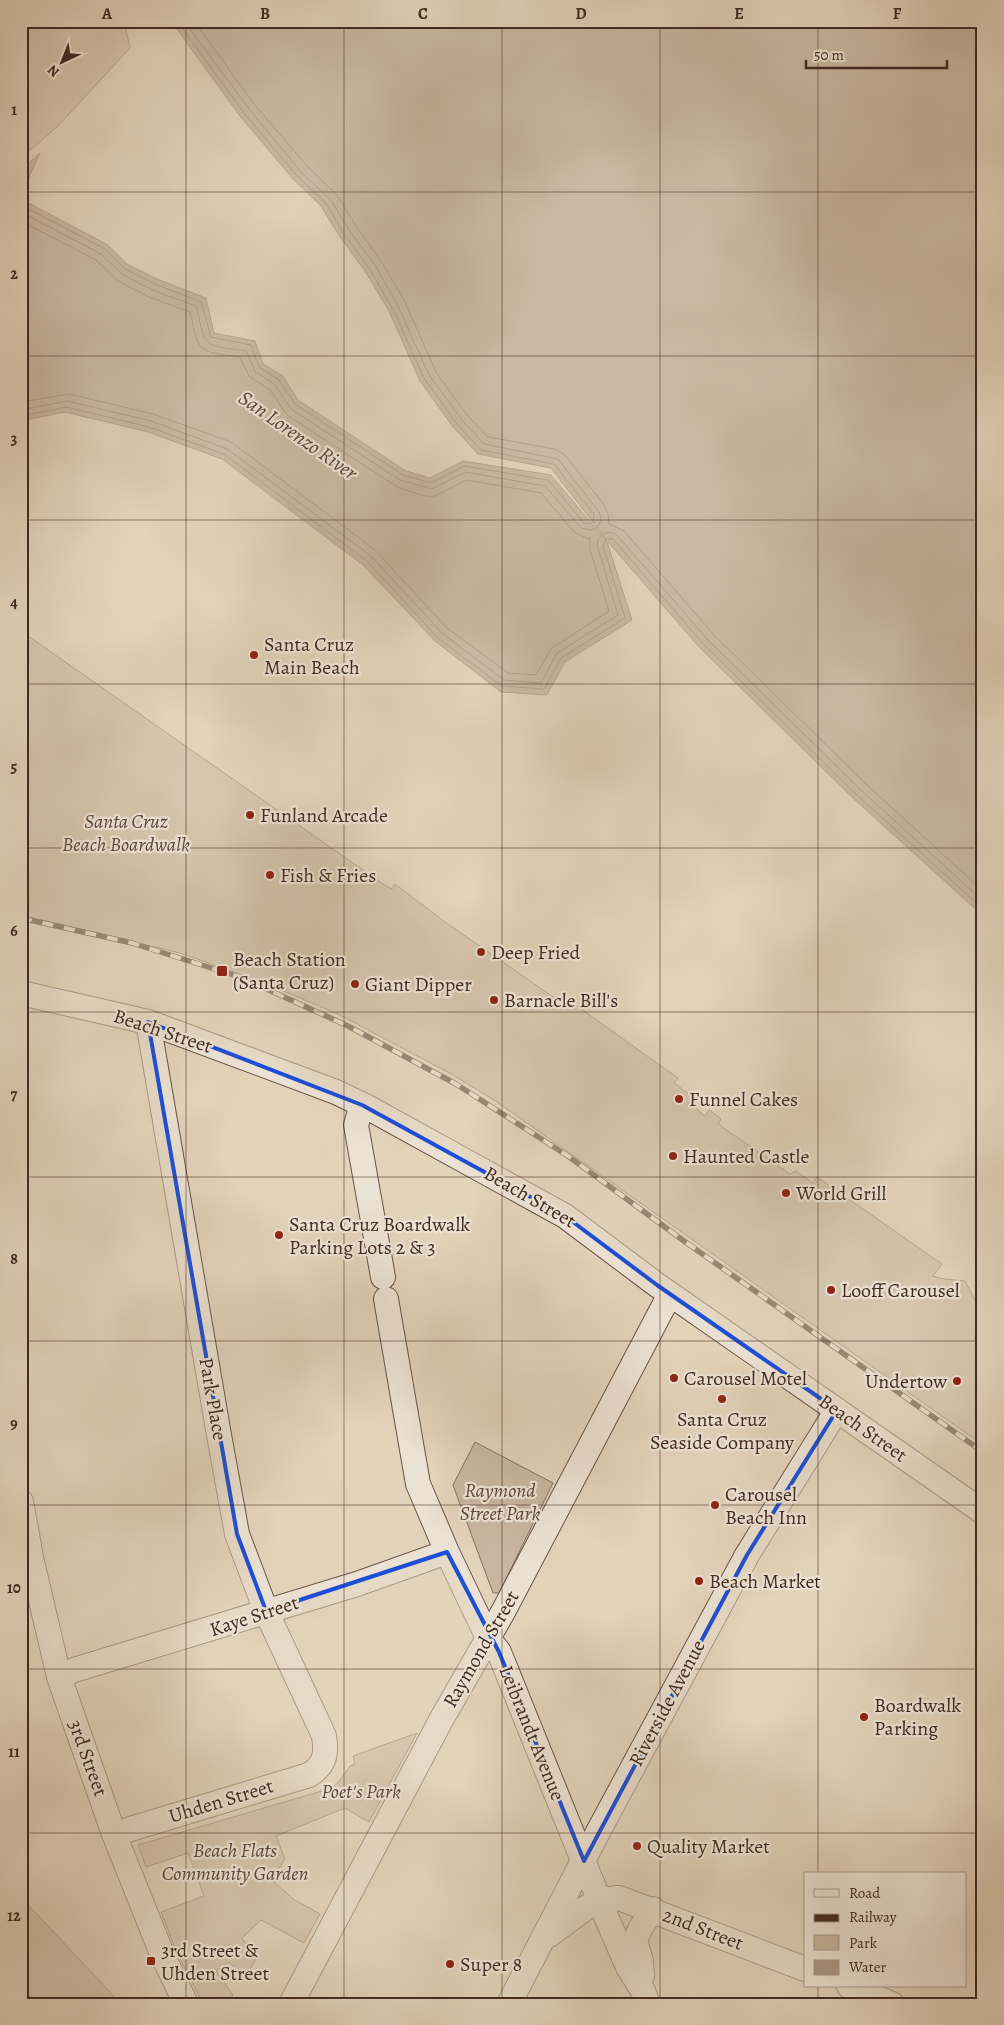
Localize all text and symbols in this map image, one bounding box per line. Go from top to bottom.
text: A [101,3,113,25]
text: B [260,3,270,25]
text: C [418,3,428,25]
text: D [575,3,587,25]
text: E [734,3,744,25]
text: F [893,3,902,25]
north arrow [38,38,88,88]
scale bar [806,38,948,70]
text: 50 m [814,45,844,65]
text: N [43,61,64,82]
text: 1 [11,99,17,121]
text: 2 [10,263,18,285]
water label: San Lorenzo River [233,384,364,487]
text: 3 [11,428,18,450]
text: 4 [10,592,18,614]
place label: Santa Cruz Main Beach [264,631,360,681]
marker: Santa Cruz Main Beach [248,649,260,661]
text: 5 [11,756,18,778]
place label: Funland Arcade [260,802,388,829]
park label: Santa Cruz Beach Boardwalk [62,808,190,858]
marker: Funland Arcade [244,809,256,821]
place label: Fish & Fries [280,862,376,889]
marker: Fish & Fries [264,869,276,881]
text: 6 [10,920,18,942]
place label: Deep Fried [491,939,581,966]
place label: Beach Station (Santa Cruz) [233,946,346,996]
marker: Deep Fried [475,946,487,958]
marker: Beach Station (Santa Cruz) [215,964,229,978]
place label: Giant Dipper [365,971,472,998]
marker: Giant Dipper [349,978,361,990]
place label: Barnacle Bill's [504,987,618,1014]
marker: Barnacle Bill's [488,994,500,1006]
street label: Beach Street [110,1002,216,1060]
text: 7 [11,1084,18,1106]
place label: Funnel Cakes [689,1086,798,1113]
marker: Funnel Cakes [673,1093,685,1105]
place label: Haunted Castle [683,1143,809,1170]
marker: Haunted Castle [667,1150,679,1162]
street label: Beach Street [479,1160,581,1234]
place label: World Grill [795,1180,886,1207]
marker: World Grill [780,1187,792,1199]
place label: Santa Cruz Boardwalk Parking Lots 2 & 3 [289,1211,470,1261]
marker: Santa Cruz Boardwalk Parking Lots 2 & 3 [273,1229,285,1241]
text: 8 [10,1248,18,1270]
place label: Looff Carousel [841,1277,960,1304]
marker: Looff Carousel [825,1284,837,1296]
street label: Park Place [192,1355,234,1443]
place label: Carousel Motel [684,1365,807,1392]
place label: Undertow [865,1368,948,1395]
marker: Carousel Motel [668,1372,680,1384]
marker: Undertow [951,1375,963,1387]
street label: Beach Street [813,1388,913,1469]
marker: Santa Cruz Seaside Company [716,1393,728,1405]
place label: Santa Cruz Seaside Company [650,1406,795,1456]
text: 9 [10,1413,18,1435]
park label: Raymond Street Park [460,1477,540,1527]
place label: Carousel Beach Inn [725,1481,807,1531]
marker: Carousel Beach Inn [709,1499,721,1511]
place label: Beach Market [709,1568,821,1595]
marker: Beach Market [693,1575,705,1587]
text: 10 [7,1577,21,1599]
street label: Raymond Street [437,1585,526,1713]
street label: Kaye Street [206,1589,302,1643]
street label: Riverside Avenue [622,1635,712,1771]
street label: Leibrandt Avenue [493,1661,571,1805]
place label: Boardwalk Parking [874,1692,961,1742]
marker: Boardwalk Parking [858,1711,870,1723]
street label: 3rd Street [62,1716,114,1800]
text: 11 [8,1741,20,1763]
street label: Uhden Street [165,1772,277,1830]
park label: Poet's Park [321,1778,401,1805]
place label: Quality Market [647,1833,770,1860]
park label: Beach Flats Community Garden [162,1837,308,1887]
marker: Quality Market [631,1840,643,1852]
legend [804,1872,966,1988]
text: Road [849,1883,881,1903]
street label: 2nd Street [659,1901,748,1957]
text: 12 [7,1905,21,1927]
text: Railway [849,1907,897,1927]
text: Park [849,1933,878,1953]
place label: 3rd Street & Uhden Street [161,1937,269,1987]
place label: Super 8 [460,1951,522,1978]
marker: 3rd Street & Uhden Street [145,1955,157,1967]
text: Water [848,1957,886,1977]
marker: Super 8 [444,1958,456,1970]

